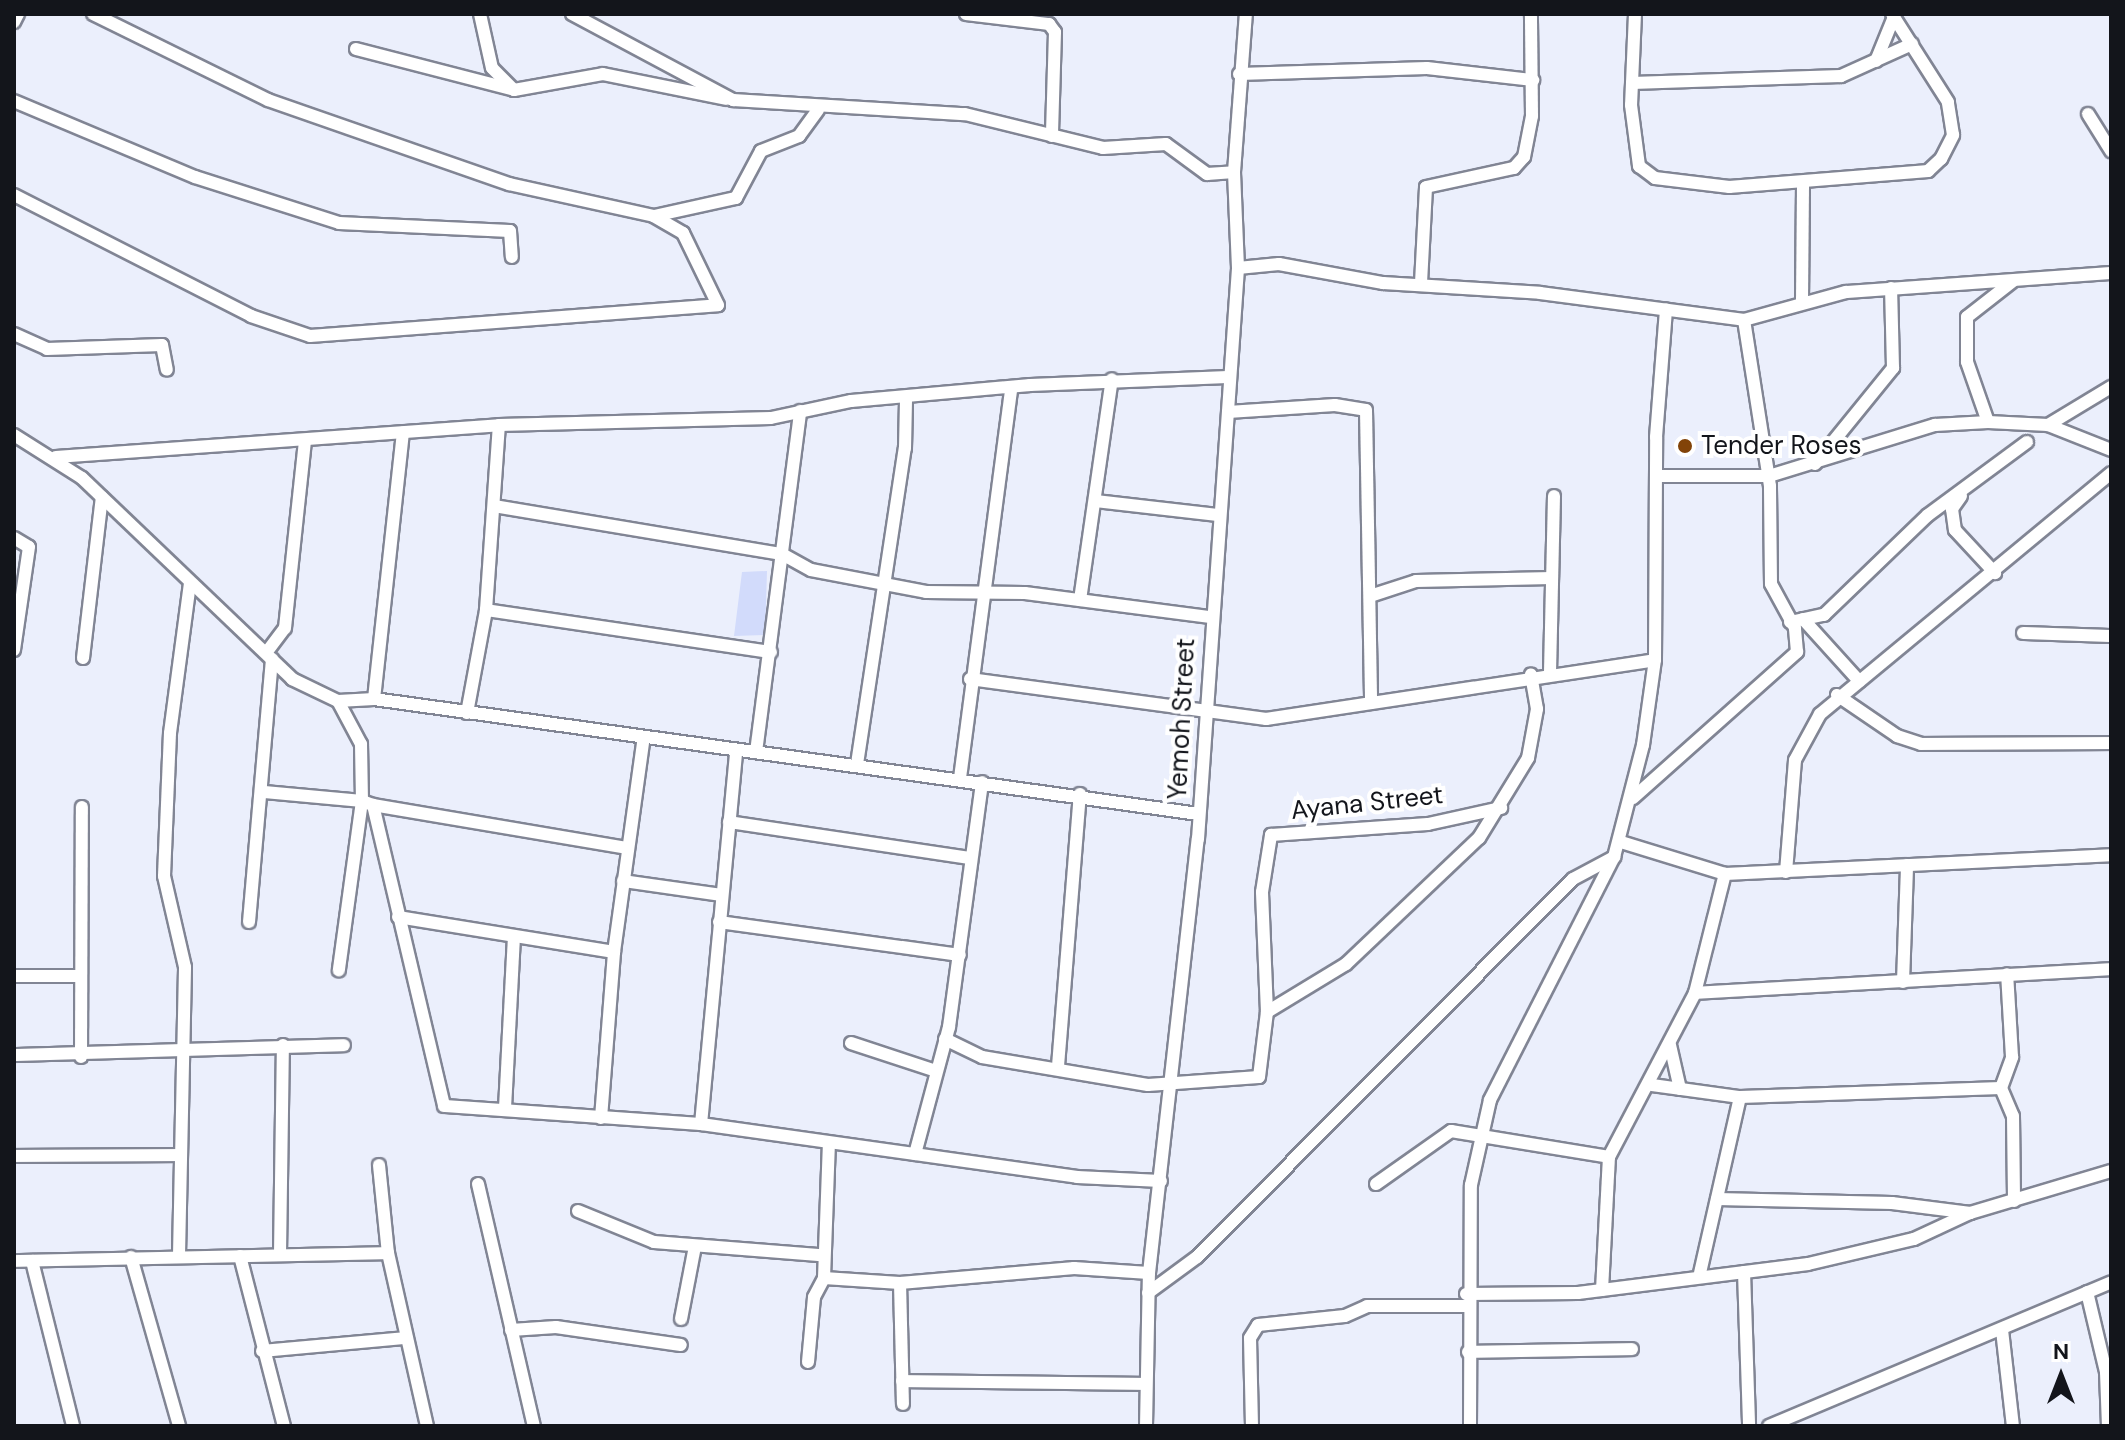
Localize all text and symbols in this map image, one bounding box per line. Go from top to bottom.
place label: Tender Roses [1701,430,1861,462]
marker: Tender Roses [1676,437,1694,455]
street label: Yemoh Street [1162,637,1202,801]
street label: Ayana Street [1289,779,1445,827]
north arrow [2021,1336,2101,1416]
text: N [2053,1337,2069,1366]

